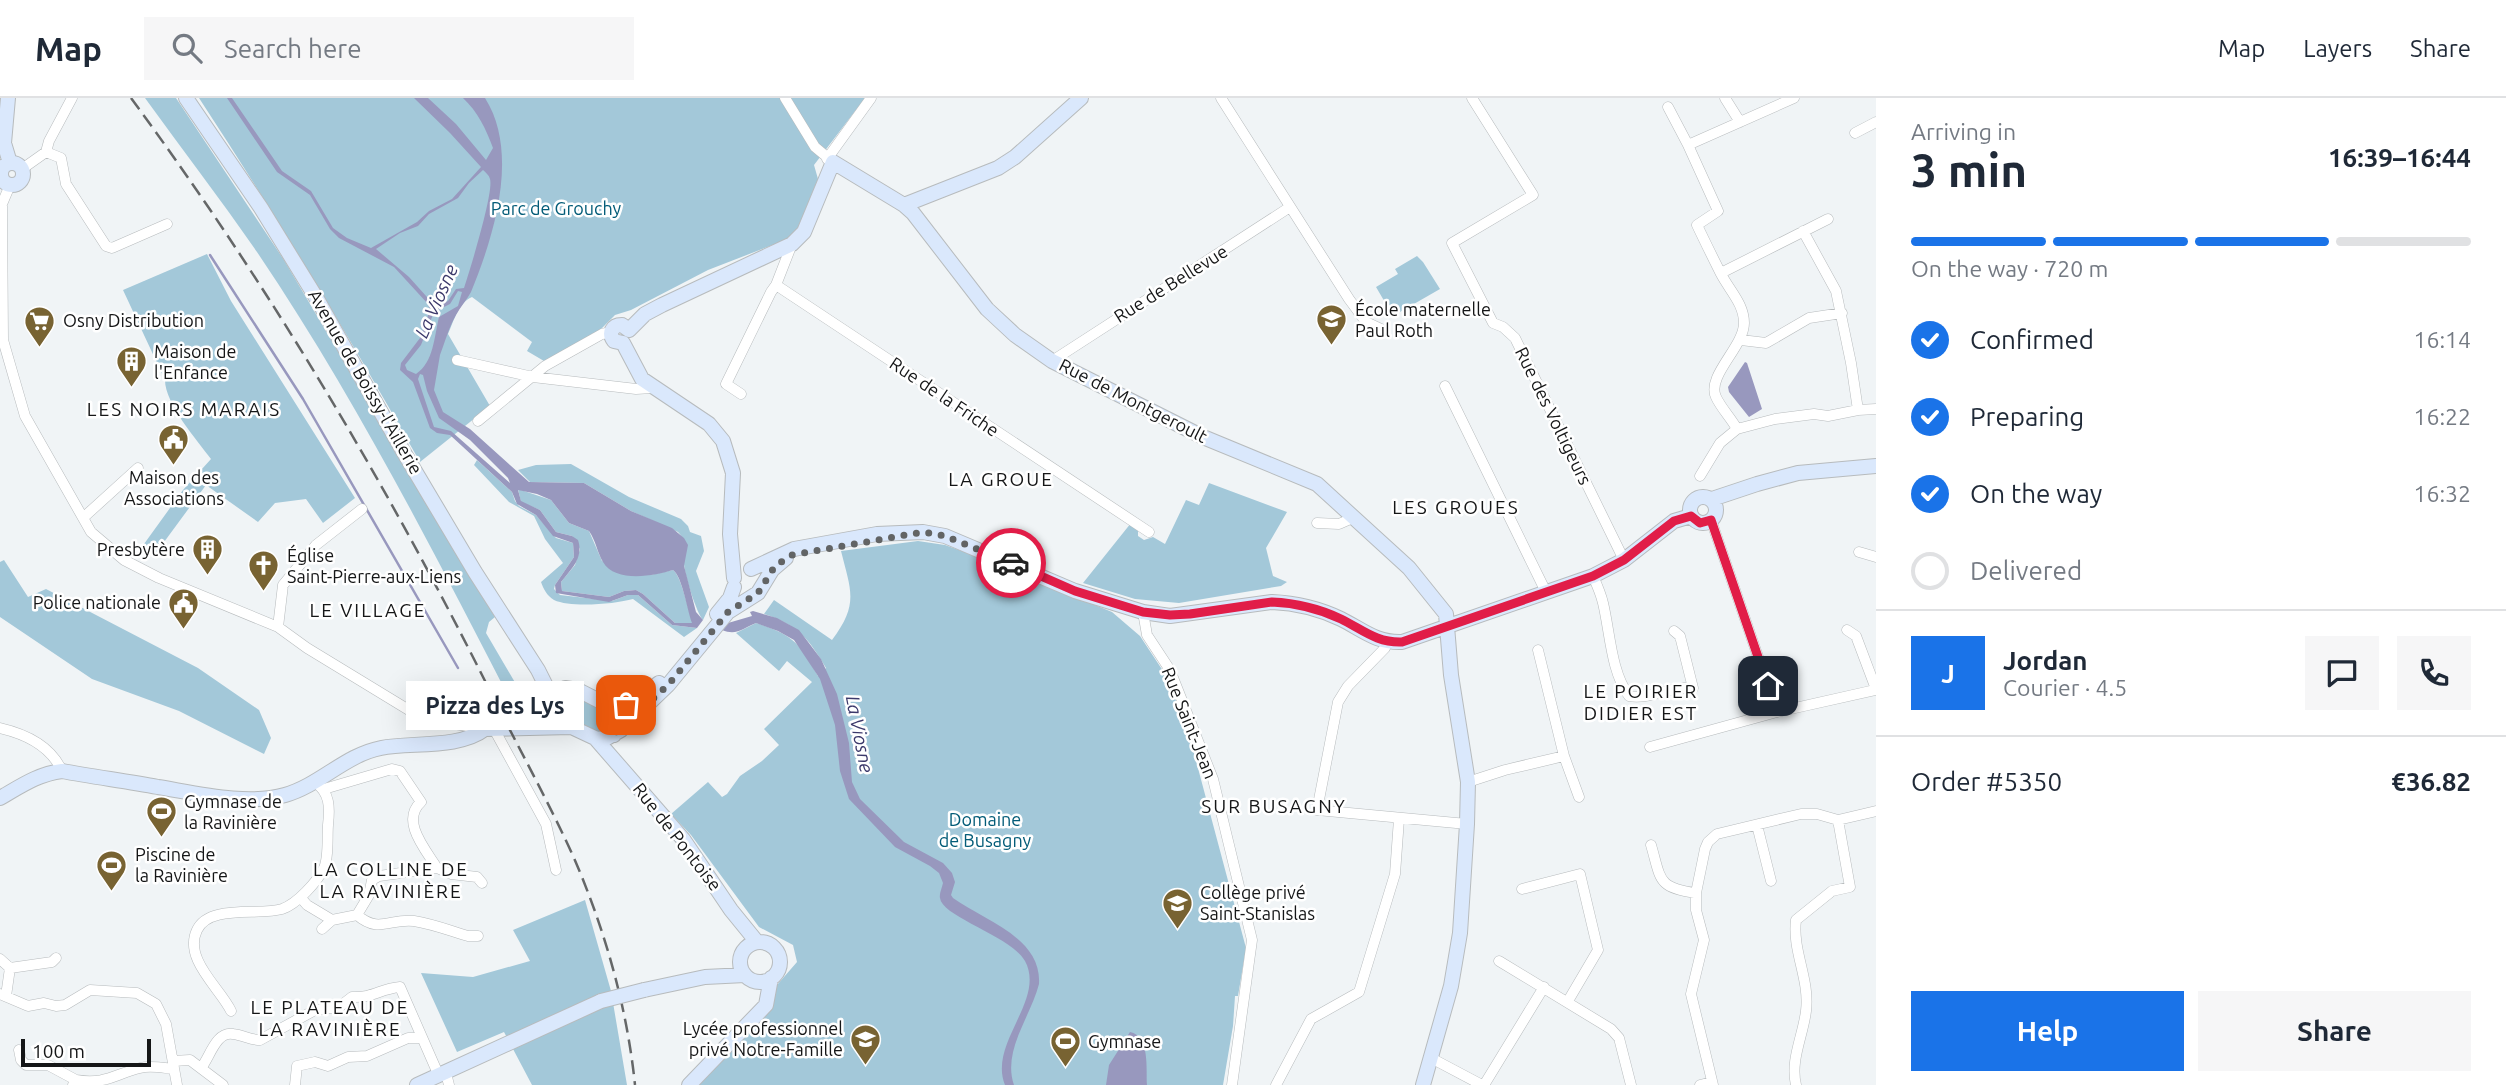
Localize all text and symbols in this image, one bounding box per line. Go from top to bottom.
search box [144,17,634,80]
icon: search [168,29,206,67]
text: Map [35,30,102,67]
text: Search here [224,34,362,63]
text: Map [2218,35,2265,62]
text: Layers [2303,35,2372,62]
text: Share [2410,35,2471,62]
text: Arriving in [1911,119,2016,144]
text: 16:39–16:44 [2328,143,2471,172]
text: 3 min [1911,144,2027,196]
park label: Parc de Grouchy [491,198,622,218]
street label: Rue de Bellevue [1110,240,1231,326]
text: On the way · 720 m [1911,256,2108,281]
water label: La Viosne [410,260,462,341]
street label: Avenue de Boissy-l'Aillerie [305,286,427,477]
place label: École maternelle Paul Roth [1355,298,1491,340]
school or university icon: École maternelle Paul Roth [1315,303,1349,347]
supermarket icon: Osny Distribution [23,304,57,348]
place label: Osny Distribution [63,310,204,330]
icon: check [1911,321,1949,359]
text: Confirmed [1970,325,2094,354]
text: 16:14 [2413,327,2471,352]
place label: Maison de l'Enfance [154,341,236,382]
street label: Rue des Voltigeurs [1512,343,1596,488]
building icon: Maison de l'Enfance [114,345,148,389]
street label: Rue de la Friche [886,352,1003,440]
street label: Rue de Montgeroult [1056,354,1211,446]
district label: LES NOIRS MARAIS [87,398,281,420]
icon: check [1911,398,1949,436]
text: Preparing [1970,402,2084,431]
text: 16:22 [2413,404,2471,429]
public building icon: Maison des Associations [157,423,191,467]
place label: Maison des Associations [124,467,224,508]
district label: LA GROUE [948,468,1054,490]
icon: check [1911,475,1949,513]
text: On the way [1970,479,2102,508]
text: 16:32 [2413,481,2471,506]
district label: LES GROUES [1392,496,1520,518]
courier [976,528,1046,598]
building icon: Presbytère [191,533,225,577]
place label: Presbytère [97,539,185,559]
place label: Église Saint-Pierre-aux-Liens [287,544,462,586]
icon: car [992,544,1030,582]
church icon: Église Saint-Pierre-aux-Liens [247,549,281,593]
text: Delivered [1970,556,2082,585]
public building icon: Police nationale [167,586,201,630]
place label: Police nationale [33,592,161,612]
district label: LE VILLAGE [310,599,426,621]
button: chat [2305,636,2379,710]
button: phone [2397,636,2471,710]
text: Jordan [2003,646,2088,675]
pin [1738,656,1798,716]
text: J [1941,659,1955,688]
street label: Rue Saint-Jean [1158,664,1221,781]
icon: home [1749,667,1787,705]
pin [596,675,656,735]
text: Courier · 4.5 [2003,675,2127,700]
callout: Pizza des Lys [406,680,584,730]
district label: LE POIRIER DIDIER EST [1584,680,1698,724]
icon: bag [607,686,645,724]
text: Pizza des Lys [425,693,565,718]
water label: La Viosne [842,694,878,775]
text: Order #5350 [1911,767,2062,796]
text: €36.82 [2391,767,2471,796]
street label: Rue de Pontoise [630,779,726,894]
place label: Gymnase de la Ravinière [184,791,282,832]
sports icon: Gymnase de la Ravinière [144,795,178,839]
district label: SUR BUSAGNY [1201,795,1347,817]
park label: Domaine de Busagny [939,809,1032,850]
place label: Piscine de la Ravinière [135,844,228,885]
sports icon: Piscine de la Ravinière [95,848,129,892]
district label: LA COLLINE DE LA RAVINIÈRE [313,858,469,902]
place label: Collège privé Saint-Stanislas [1200,882,1315,923]
school or university icon: Collège privé Saint-Stanislas [1160,886,1194,930]
button: Help [1911,991,2184,1071]
button: Share [2198,991,2471,1071]
district label: LE PLATEAU DE LA RAVINIÈRE [251,996,409,1040]
place label: Lycée professionnel privé Notre-Famille [683,1018,843,1059]
school or university icon: Lycée professionnel privé Notre-Famille [849,1022,883,1066]
sports icon: Gymnase [1048,1025,1082,1069]
place label: Gymnase [1088,1031,1161,1051]
scale bar [21,1036,150,1068]
text: 100 m [32,1040,85,1062]

